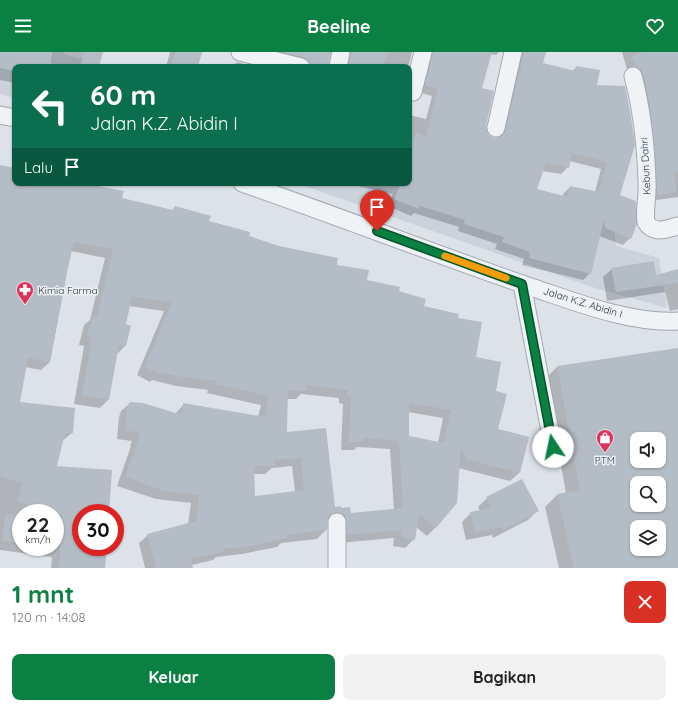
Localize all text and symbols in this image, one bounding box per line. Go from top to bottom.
icon: menu [12,15,34,37]
text: Beeline [307,15,371,38]
icon: heart [644,15,666,37]
text: 60 m [90,77,156,112]
icon: left [24,80,76,132]
text: Jalan K.Z. Abidin I [90,112,238,135]
street label: Kebun Dahri [638,137,653,195]
icon: arrive [61,156,83,178]
text: Lalu [24,158,53,177]
pin [360,190,394,231]
icon: arrive [366,196,388,218]
pharmacy icon: Kimia Farma [15,280,35,305]
place label: Kimia Farma [38,284,98,297]
street label: Jalan K.Z. Abidin I [542,284,624,321]
position arrow [532,426,574,468]
shop icon: PTM [595,428,615,453]
map controls [630,432,666,556]
button: sound [630,432,666,468]
place label: PTM [595,454,615,467]
button: search [630,476,666,512]
speed limit sign: 30 [72,504,124,556]
text: 22 [27,512,49,537]
button: layers [630,520,666,556]
text: km/h [25,533,51,546]
text: 1 mnt [12,579,74,609]
button: close [624,581,666,623]
text: 120 m · 14:08 [12,609,85,625]
button: Keluar [12,654,335,700]
button: Bagikan [343,654,666,700]

